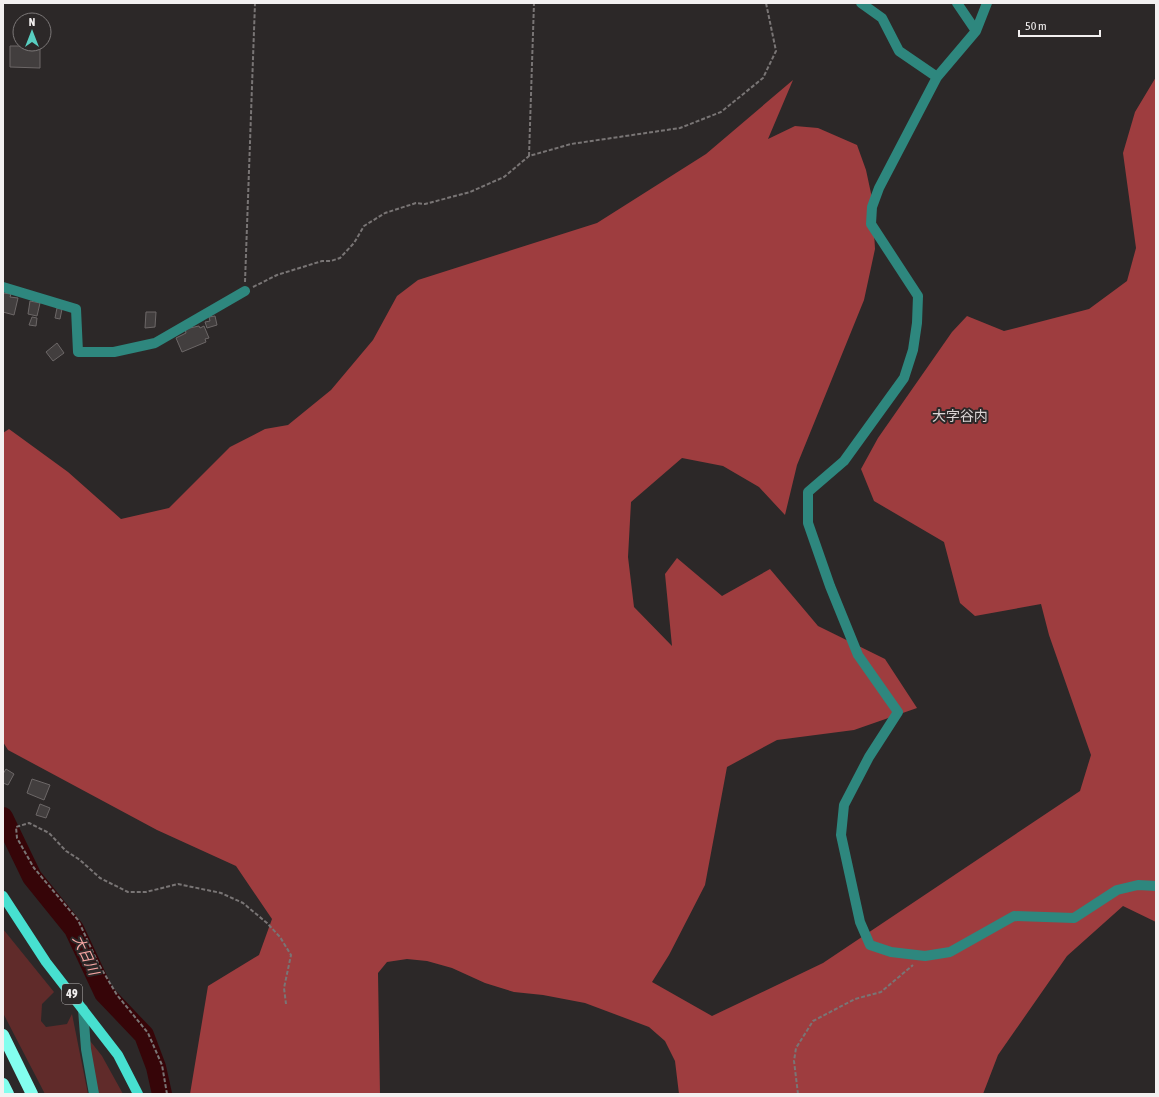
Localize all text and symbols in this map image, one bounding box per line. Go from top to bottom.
north arrow [12,12,52,52]
scale bar [1019,12,1100,38]
text: N [29,16,35,28]
text: 50 m [1025,19,1047,33]
district label: 大字谷内 [932,408,988,424]
water label: 大日川 [70,933,103,979]
road number: 49 [62,984,82,1004]

